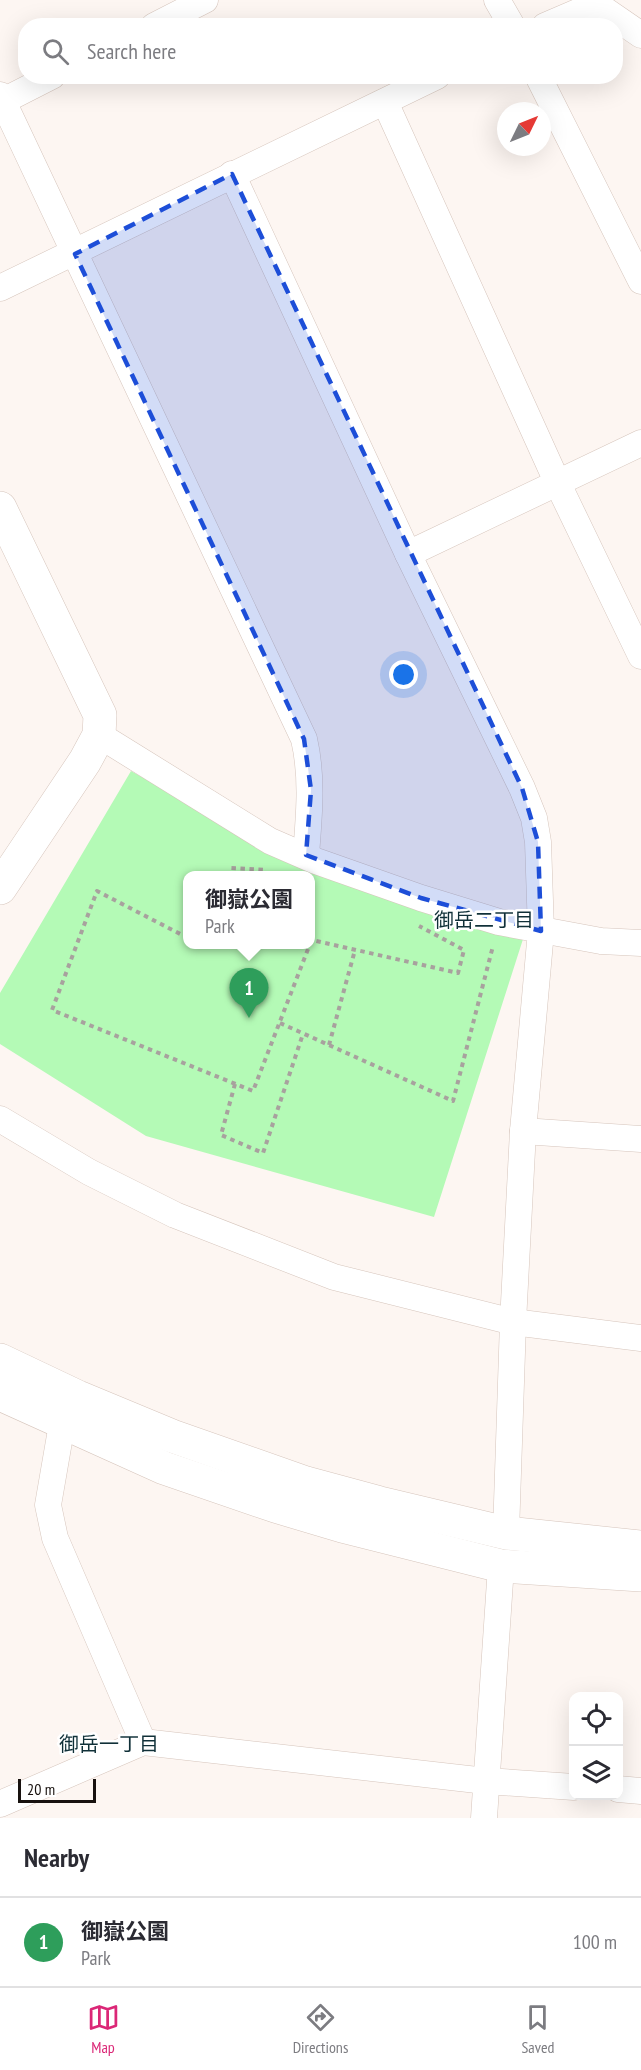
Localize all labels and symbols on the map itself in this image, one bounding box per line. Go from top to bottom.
north arrow [497,102,551,156]
your location [389,660,418,689]
district label: 御岳二丁目 [434,907,534,933]
pin: 1 [230,968,268,1018]
district label: 御岳一丁目 [59,1731,159,1757]
scale bar [18,1776,96,1804]

